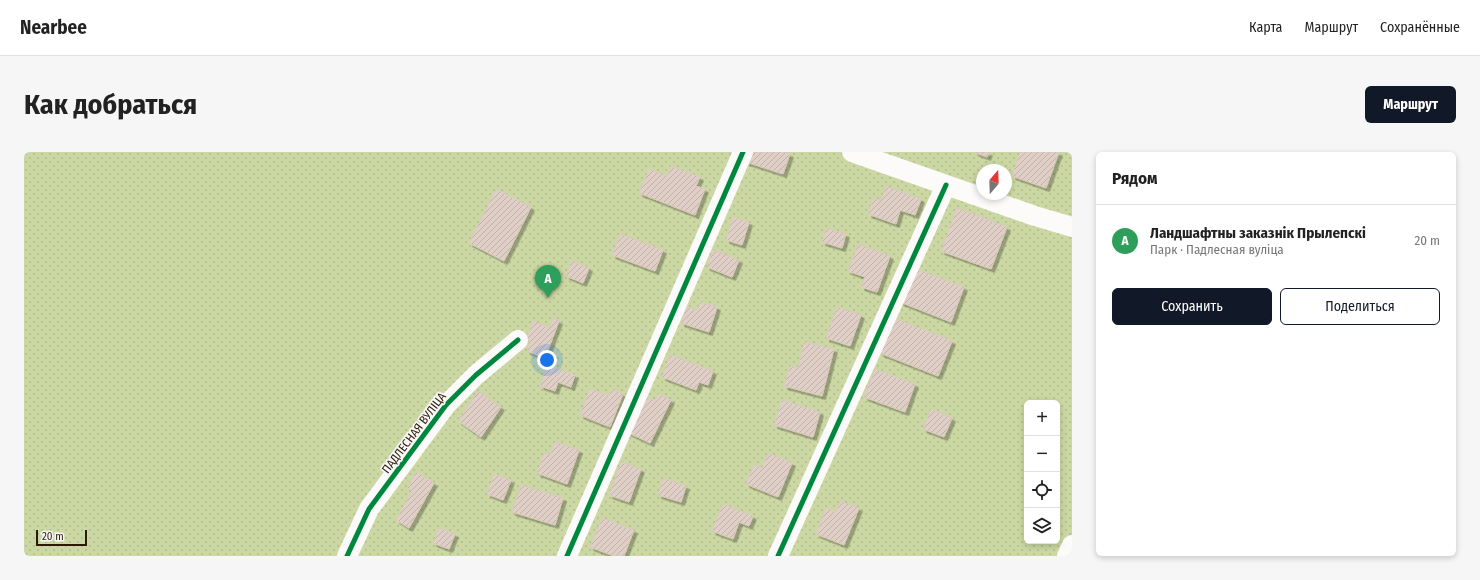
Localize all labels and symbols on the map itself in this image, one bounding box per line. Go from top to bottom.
north arrow [976,164,1012,200]
pin: A [535,265,561,298]
your location [537,350,557,370]
street label: ПАДЛЕСНАЯ ВУЛІЦА [379,389,449,476]
scale bar [36,528,87,547]

